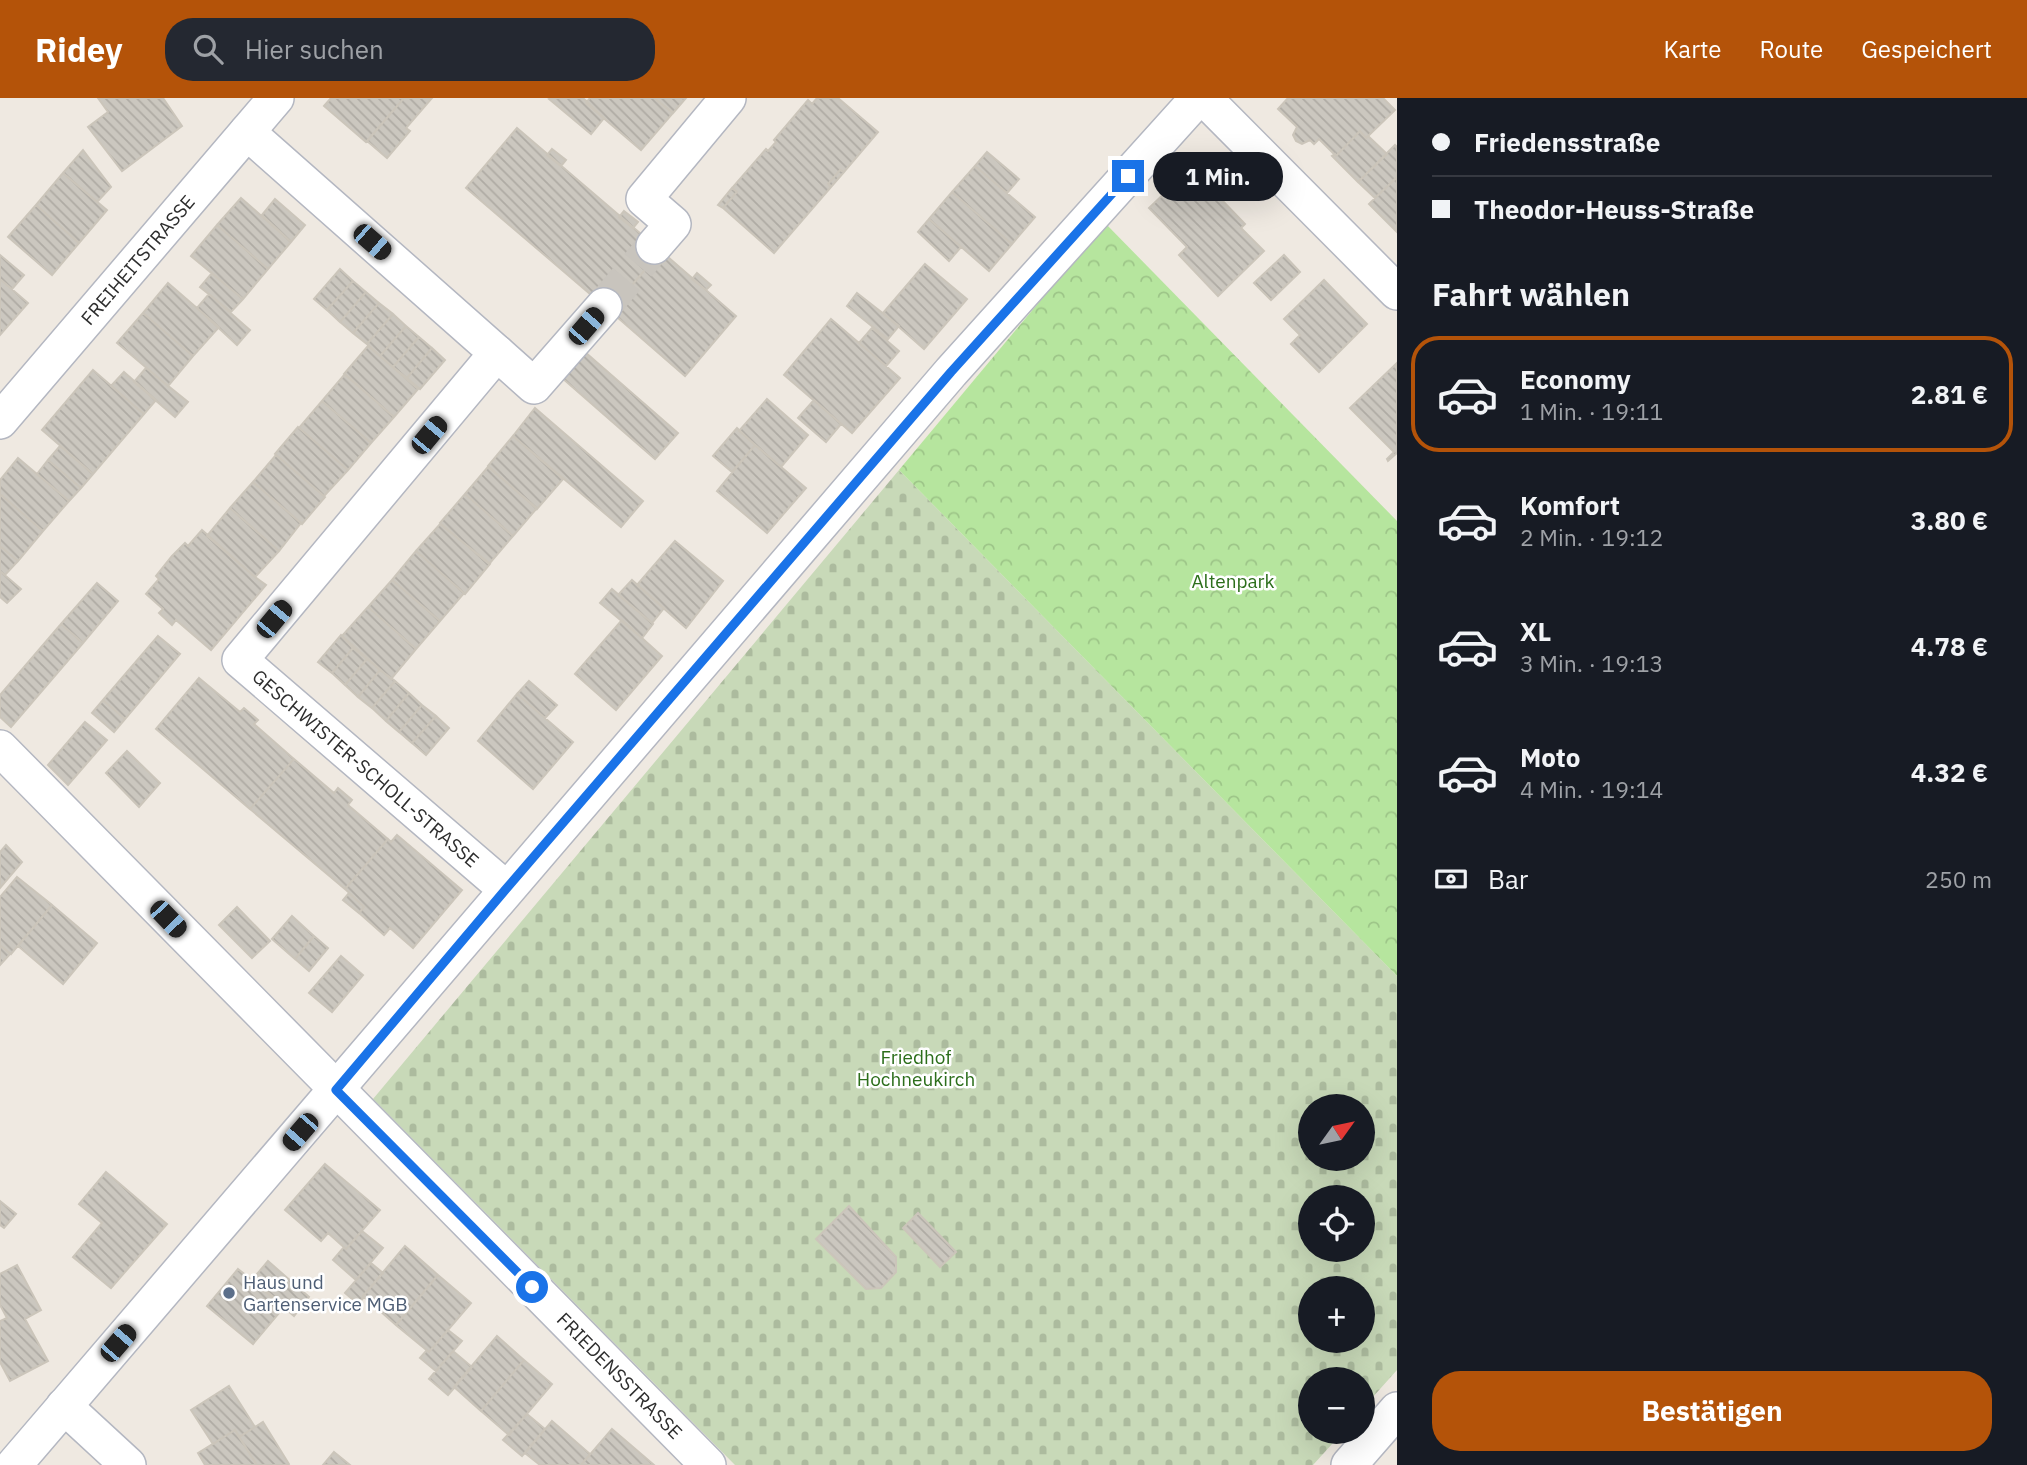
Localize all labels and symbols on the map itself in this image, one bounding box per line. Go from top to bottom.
callout: 1 Min. [1152,152,1282,200]
route end [1112,160,1144,192]
street label: FREIHEITSTRASSE [76,190,200,330]
car [350,220,395,264]
car [565,303,608,349]
car [408,412,451,458]
park label: Altenpark [1191,569,1275,593]
car [253,596,296,642]
street label: GESCHWISTER-SCHOLL-STRASSE [248,664,484,872]
car [146,897,191,941]
park label: Friedhof Hochneukirch [857,1045,975,1091]
north arrow [1298,1094,1376,1171]
car [279,1109,322,1155]
place label: Haus und Gartenservice MGB [243,1270,408,1316]
route start [516,1271,548,1303]
marker: Haus und Gartenservice MGB [221,1285,237,1301]
street label: FRIEDENSSTRASSE [552,1307,687,1444]
car [97,1320,140,1366]

